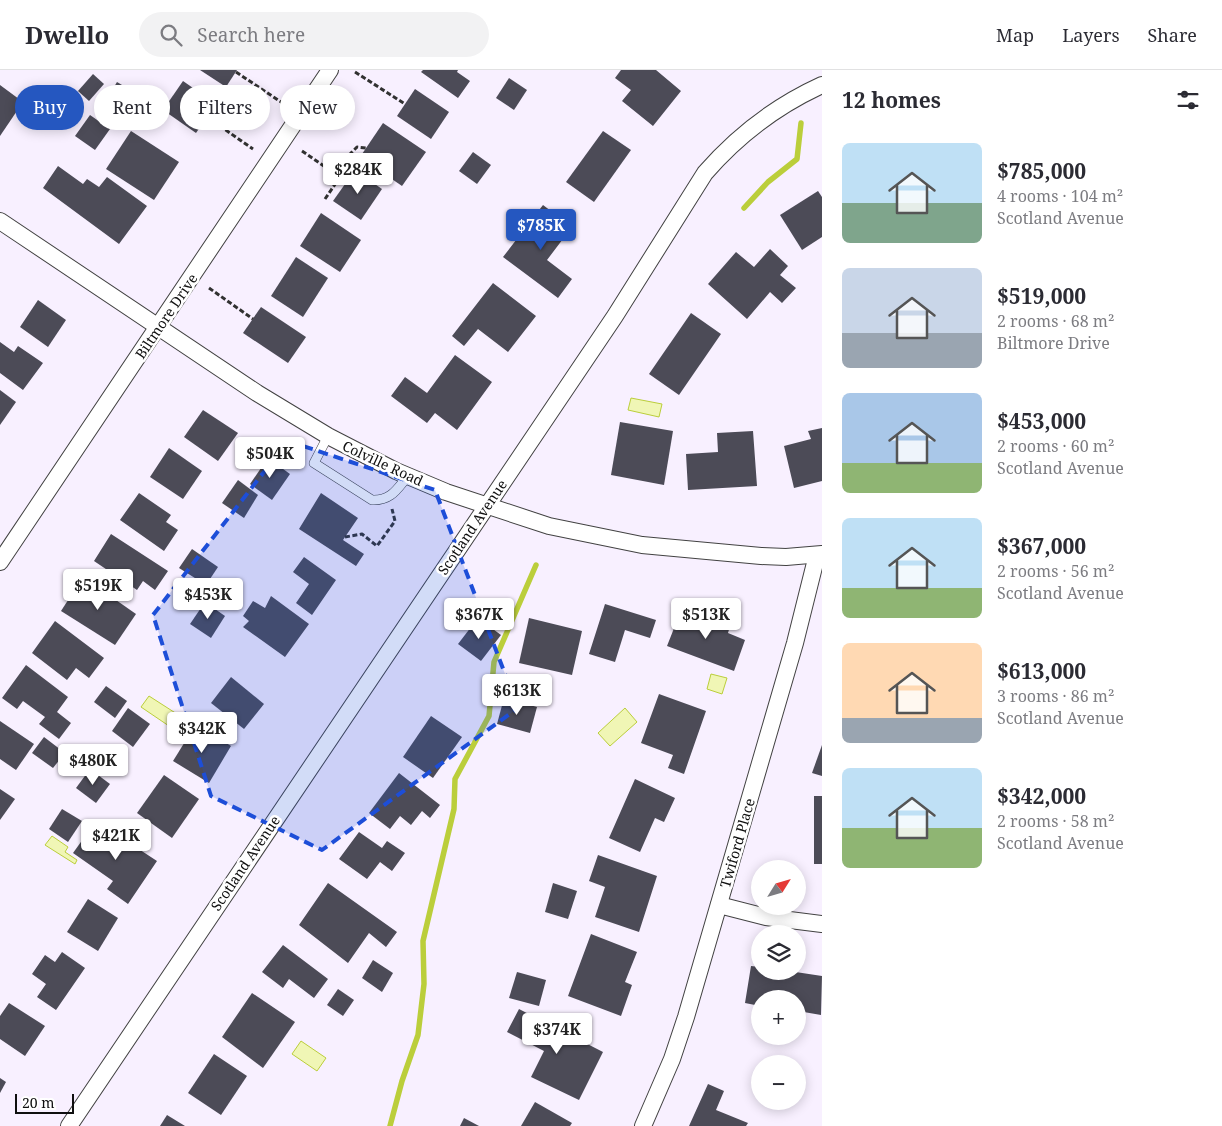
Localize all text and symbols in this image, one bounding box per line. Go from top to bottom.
search box [139,12,489,57]
text: Dwello [25,18,109,51]
icon: search [157,21,185,49]
text: Search here [197,22,305,48]
text: Map [996,23,1034,47]
text: Layers [1062,23,1120,47]
text: Share [1148,23,1197,47]
chip: Buy [15,85,84,130]
chip: Rent [94,85,170,130]
chip: Filters [180,85,270,130]
chip: New [280,85,355,130]
text: 12 homes [842,86,941,114]
icon: filters [1174,86,1202,114]
pin: $284K [323,152,393,195]
text: $785,000 [997,157,1086,185]
text: $284K [334,158,382,180]
icon: home [882,163,942,223]
text: 4 rooms · 104 m² [997,185,1123,207]
text: Scotland Avenue [997,207,1124,229]
pin: $785K [506,208,576,251]
text: $785K [517,214,565,236]
street label: Biltmore Drive [131,270,201,362]
text: $519,000 [997,282,1086,310]
icon: home [882,288,942,348]
text: 2 rooms · 68 m² [997,310,1114,332]
text: Biltmore Drive [997,332,1110,354]
text: $453,000 [997,407,1086,435]
icon: home [882,413,942,473]
text: 2 rooms · 60 m² [997,435,1114,457]
pin: $504K [235,436,305,479]
street label: Colville Road [339,436,427,490]
text: $504K [246,442,294,464]
text: Scotland Avenue [997,457,1124,479]
street label: Scotland Avenue [433,476,511,578]
text: $367,000 [997,532,1086,560]
icon: home [882,538,942,598]
text: 2 rooms · 56 m² [997,560,1114,582]
pin: $519K [63,568,133,611]
text: $519K [74,574,122,596]
pin: $453K [173,578,243,620]
text: Scotland Avenue [997,582,1124,604]
text: $453K [184,583,232,605]
pin: $367K [444,598,514,640]
pin: $513K [671,598,741,640]
text: $367K [455,603,503,625]
text: $513K [682,603,730,625]
text: $613,000 [997,657,1086,685]
icon: home [882,663,942,723]
pin: $613K [482,674,552,716]
text: $613K [493,679,541,701]
text: 3 rooms · 86 m² [997,685,1114,707]
text: Scotland Avenue [997,707,1124,729]
pin: $342K [167,712,237,754]
text: $342K [178,717,226,739]
pin: $480K [58,744,128,786]
text: $480K [69,749,117,771]
text: $342,000 [997,782,1086,810]
icon: home [882,788,942,848]
street label: Twiford Place [715,796,759,890]
text: 2 rooms · 58 m² [997,810,1114,832]
street label: Scotland Avenue [206,812,284,914]
pin: $421K [81,818,151,861]
text: $421K [92,824,140,846]
text: Scotland Avenue [997,832,1124,854]
north arrow [751,860,806,915]
map controls [751,860,806,1110]
button: layers [751,925,806,980]
button: + [751,990,806,1045]
pin: $374K [522,1012,592,1055]
text: $374K [533,1018,581,1040]
button: − [751,1055,806,1110]
scale bar [15,1091,74,1114]
text: 20 m [22,1093,55,1112]

